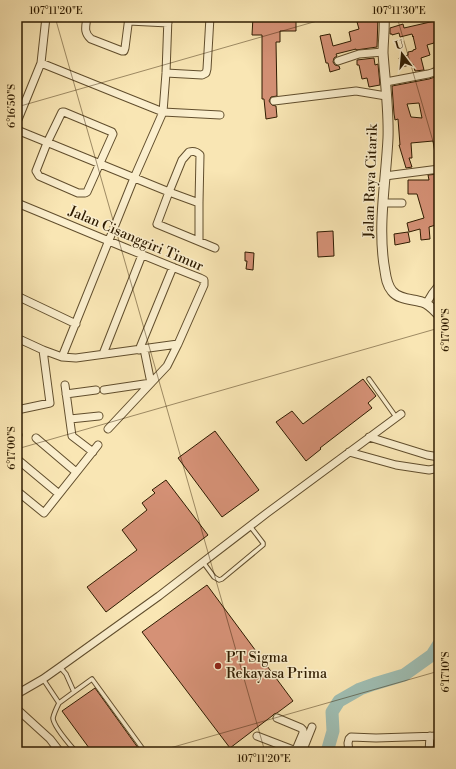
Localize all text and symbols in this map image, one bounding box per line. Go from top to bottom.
text: 107°11'20"E [29,5,83,17]
text: 107°11'30"E [372,5,426,17]
north arrow [382,34,422,74]
text: U [393,37,406,53]
text: 6°16'50"S [6,84,18,128]
street label: Jalan Raya Citarik [360,123,382,239]
street label: Jalan Cisanggiri Timur [65,202,206,276]
text: 6°17'00"S [440,308,452,352]
text: 6°17'00"S [6,426,18,470]
place label: PT Sigma Rekayasa Prima [226,649,328,683]
text: 6°17'10"S [440,651,452,693]
marker: PT Sigma Rekayasa Prima [213,661,223,671]
text: 107°11'20"E [237,753,291,765]

